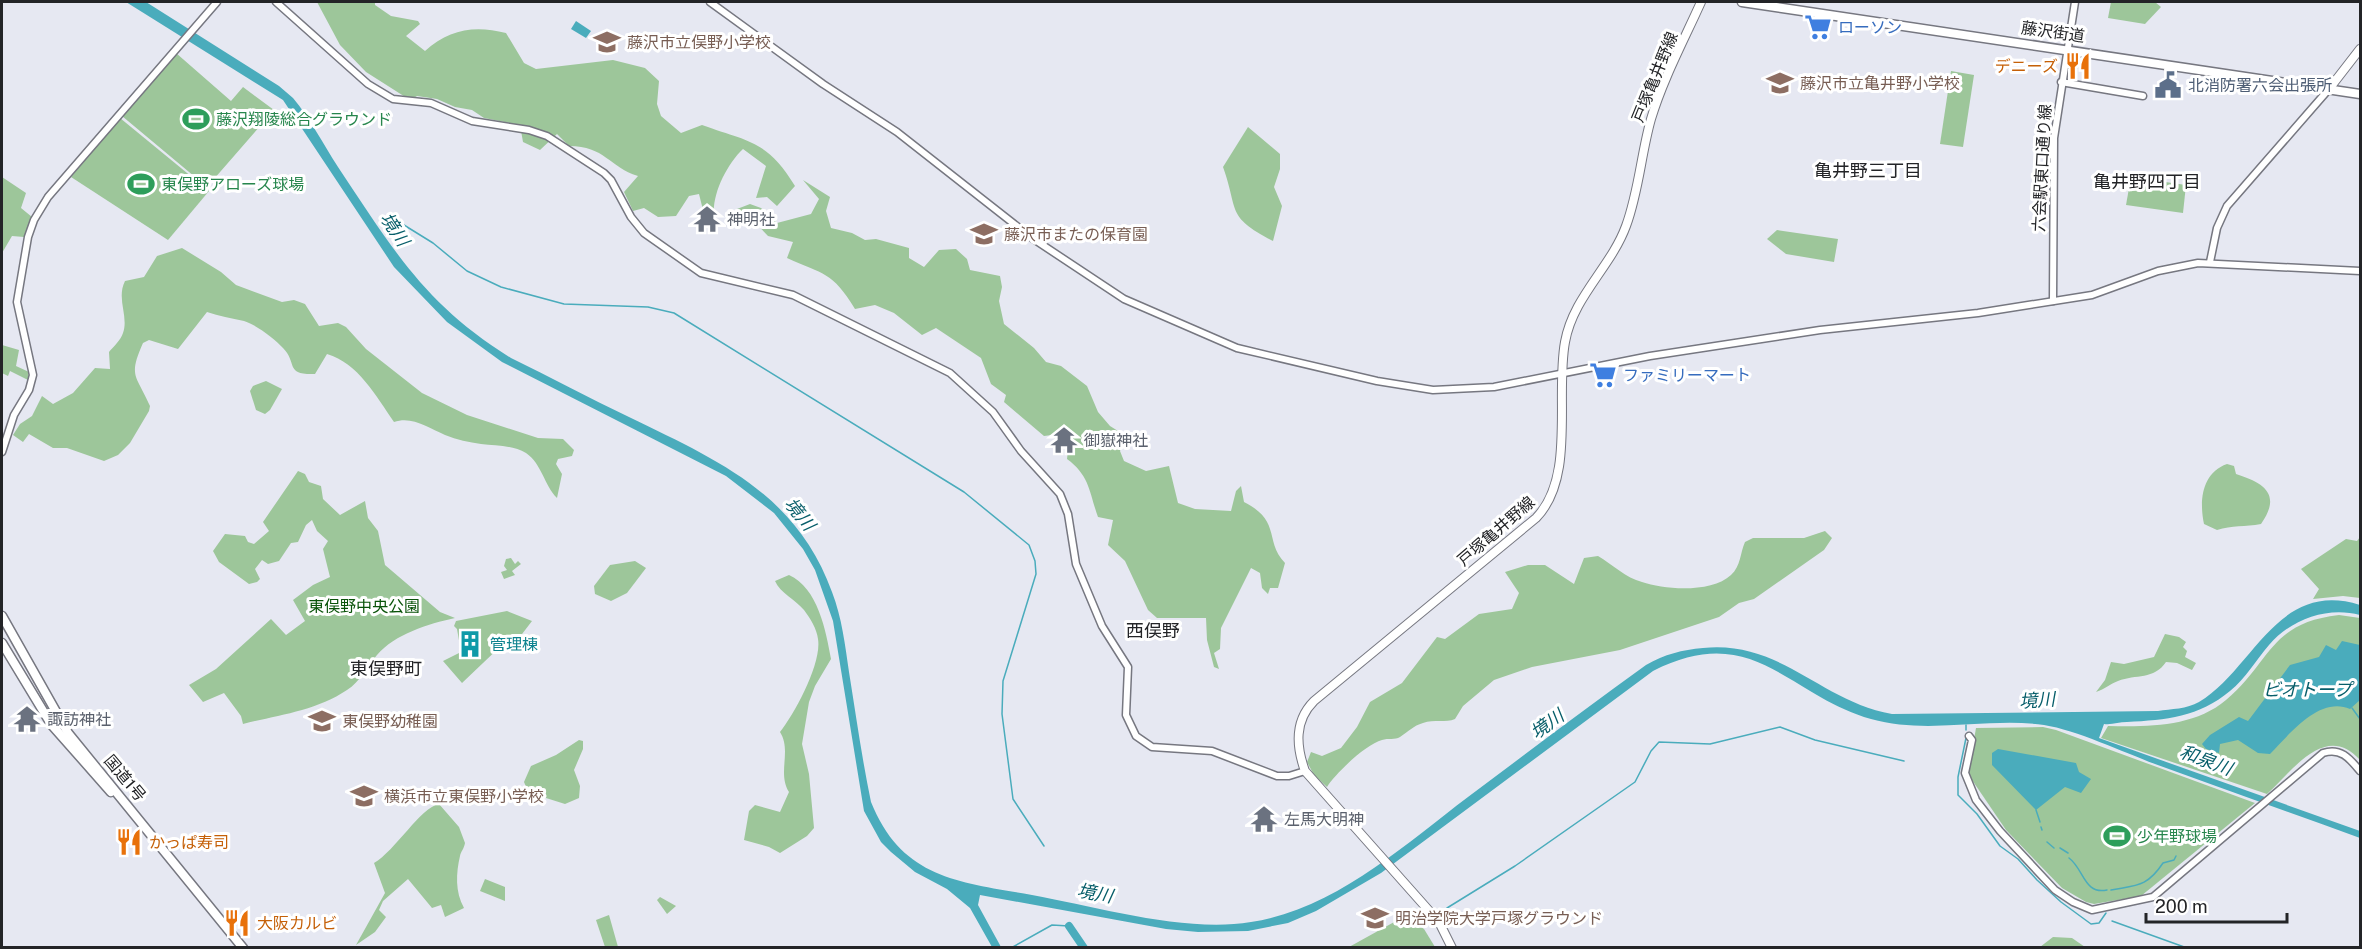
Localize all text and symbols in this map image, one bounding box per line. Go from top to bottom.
supermarket icon: ローソン [1803,12,1833,42]
place label: ローソン [1838,18,1902,37]
street label: 藤沢街道 [2020,18,2086,46]
school or university icon: 藤沢市立俣野小学校 [592,27,622,57]
street label: 戸塚亀井野線 [1628,29,1682,125]
place label: 藤沢市立俣野小学校 [627,33,771,52]
restaurant icon: デニーズ [2063,51,2093,81]
place label: デニーズ [1995,57,2058,76]
school or university icon: 藤沢市立亀井野小学校 [1765,68,1795,98]
public building icon: 北消防署六会出張所 [2153,70,2183,100]
place label: 藤沢市立亀井野小学校 [1800,74,1960,93]
place label: 北消防署六会出張所 [2188,76,2332,95]
sports icon: 藤沢翔陵総合グラウンド [181,104,211,134]
street label: 六会駅東口通り線 [2029,104,2055,232]
place label: 藤沢翔陵総合グラウンド [216,110,392,129]
district label: 亀井野三丁目 [1814,160,1922,181]
sports icon: 東俣野アローズ球場 [126,169,156,199]
district label: 亀井野四丁目 [2093,171,2201,192]
place label: 東俣野アローズ球場 [161,175,304,194]
temple icon: 神明社 [692,204,722,234]
water label: 境川 [376,208,415,251]
place label: 神明社 [727,210,775,229]
school or university icon: 藤沢市またの保育園 [969,219,999,249]
place label: 藤沢市またの保育園 [1004,225,1148,244]
supermarket icon: ファミリーマート [1588,360,1618,390]
place label: ファミリーマート [1623,366,1751,385]
temple icon: 御嶽神社 [1049,425,1079,455]
place label: 御嶽神社 [1084,431,1148,450]
street label: 戸塚亀井野線 [1454,492,1538,570]
water label: 境川 [781,493,821,536]
park label: 東俣野中央公園 [308,597,420,616]
district label: 西俣野 [1126,620,1180,641]
building icon: 管理棟 [455,629,485,659]
place label: 管理棟 [490,635,538,654]
district label: 東俣野町 [350,658,422,679]
water label: ビオトープ [2263,679,2355,700]
water label: 境川 [2018,688,2058,712]
temple icon: 諏訪神社 [12,704,42,734]
water label: 境川 [1526,704,1569,743]
school or university icon: 東俣野幼稚園 [307,706,337,736]
place label: 諏訪神社 [47,710,111,729]
place label: 東俣野幼稚園 [342,712,438,731]
water label: 和泉川 [2177,741,2237,780]
street label: 国道1号 [100,751,150,805]
school or university icon: 横浜市立東俣野小学校 [349,781,379,811]
place label: 横浜市立東俣野小学校 [384,787,544,806]
temple icon: 左馬大明神 [1249,804,1279,834]
place label: 左馬大明神 [1284,810,1364,829]
sports icon: 少年野球場 [2102,821,2132,851]
restaurant icon: かっぱ寿司 [114,827,144,857]
place label: 少年野球場 [2137,827,2217,846]
place label: かっぱ寿司 [149,833,229,852]
water label: 境川 [1075,880,1117,907]
scale bar [2146,886,2287,924]
text: 200 m [2155,896,2208,917]
school or university icon: 明治学院大学戸塚グラウンド [1360,903,1390,933]
restaurant icon: 大阪カルビ [222,908,252,938]
place label: 明治学院大学戸塚グラウンド [1395,909,1603,928]
place label: 大阪カルビ [257,914,337,933]

